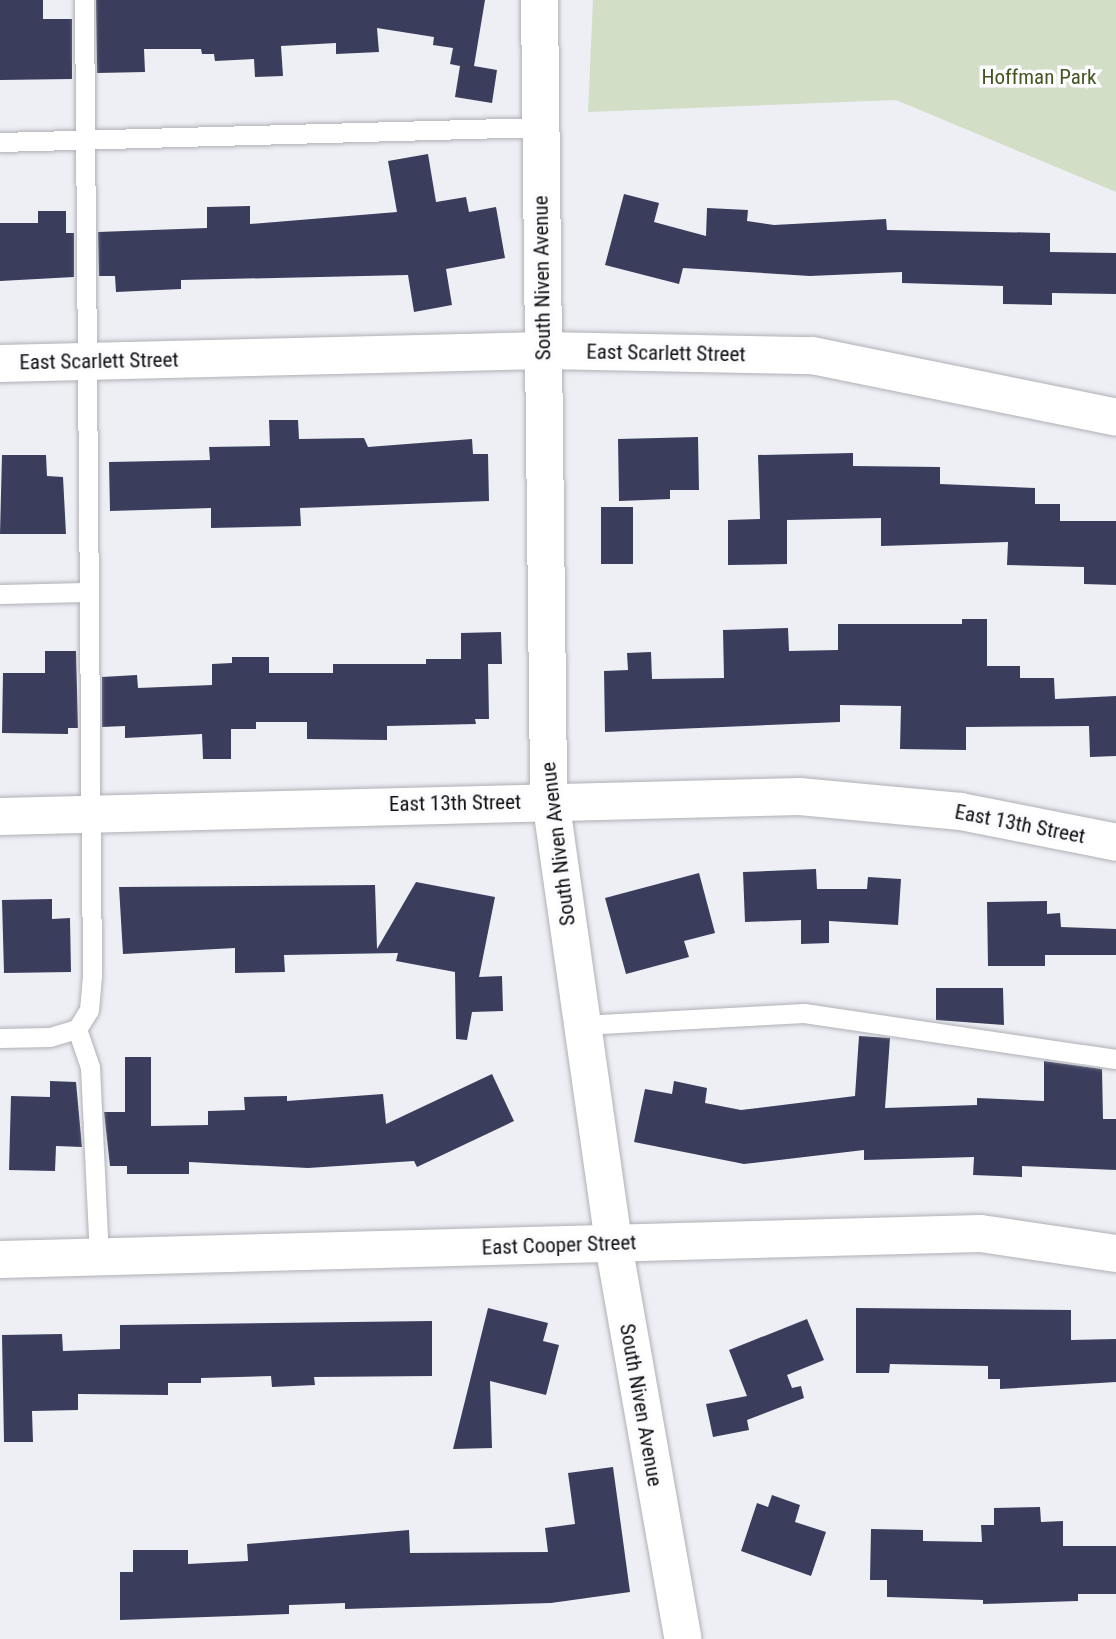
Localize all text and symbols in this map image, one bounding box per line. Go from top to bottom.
park label: Hoffman Park [981,64,1097,90]
street label: South Niven Avenue [528,195,556,361]
street label: East Scarlett Street [586,339,746,367]
street label: East Scarlett Street [19,347,179,375]
street label: South Niven Avenue [535,761,581,927]
street label: East 13th Street [389,789,521,817]
street label: East 13th Street [953,799,1087,849]
street label: East Cooper Street [481,1230,637,1260]
street label: South Niven Avenue [614,1322,668,1488]

